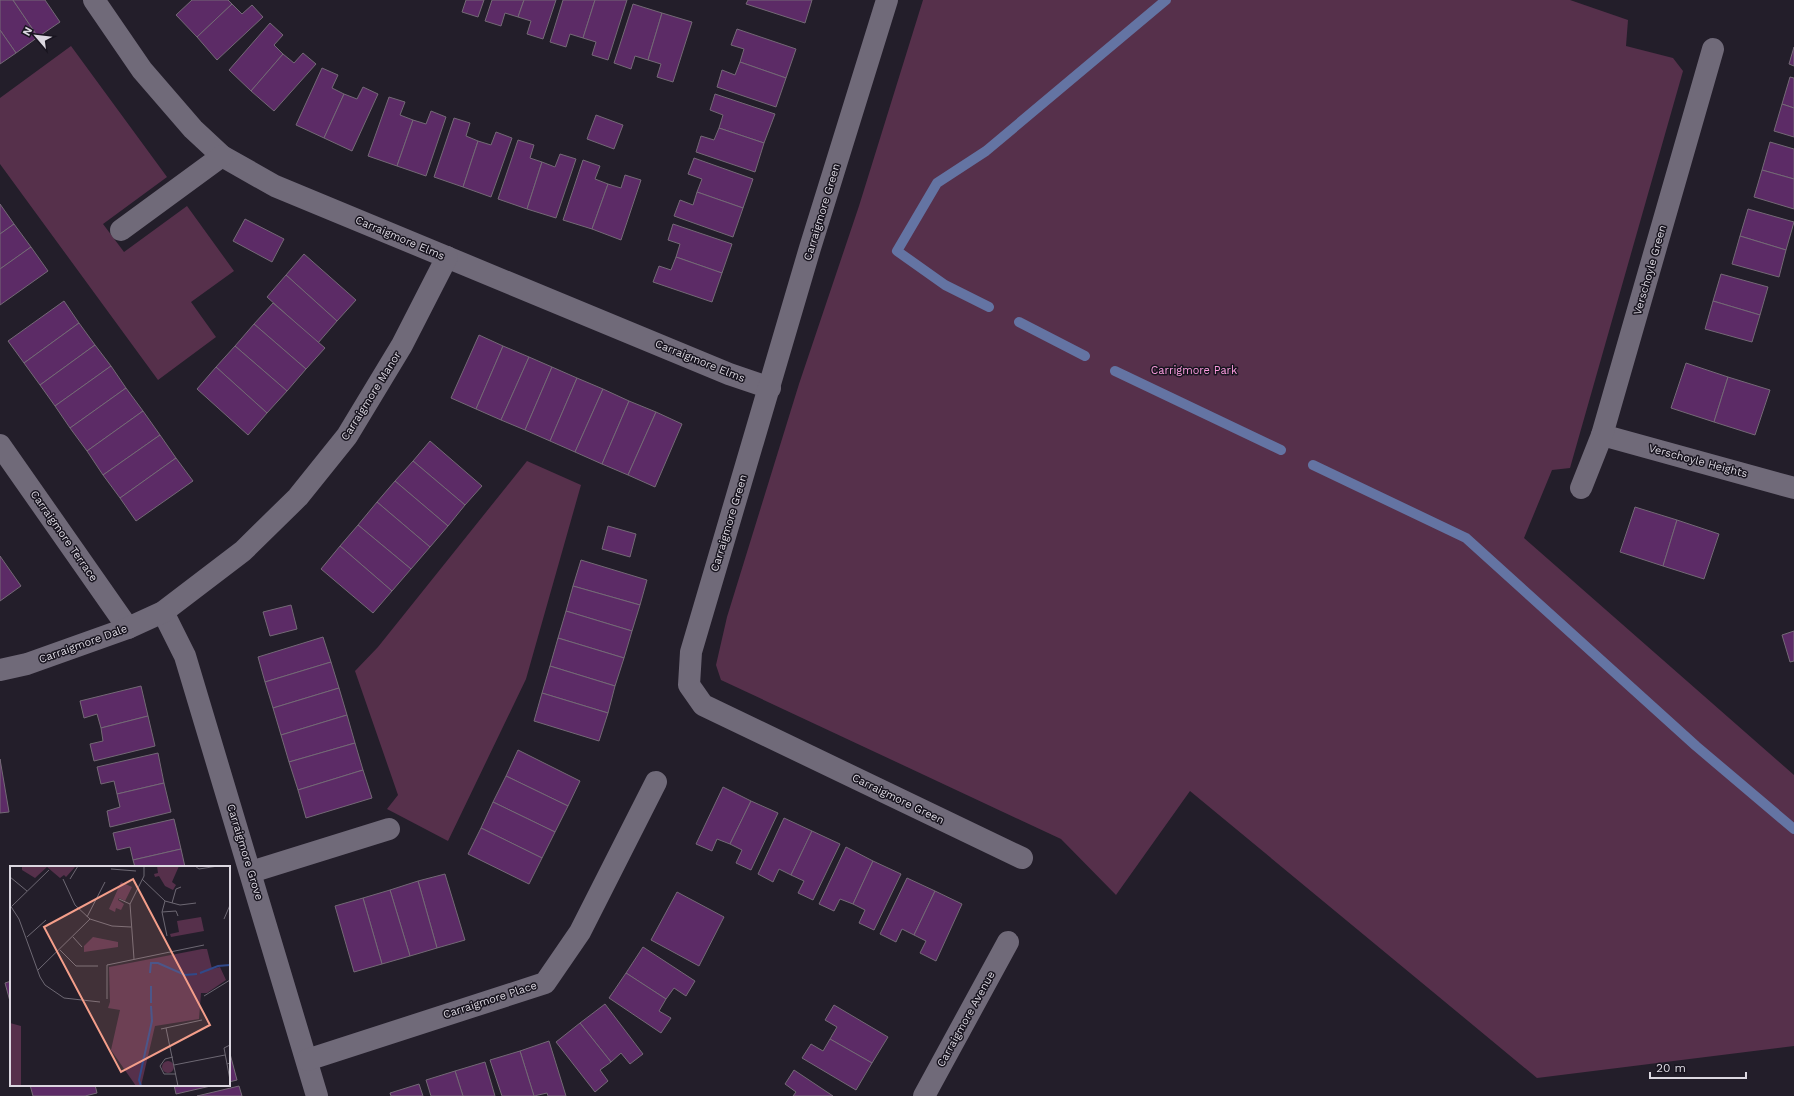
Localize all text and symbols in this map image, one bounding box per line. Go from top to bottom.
north arrow [16,16,56,56]
text: N [20,25,35,38]
street label: Carraigmore Green [801,162,843,262]
street label: Carraigmore Elms [353,213,447,263]
street label: Verschoyle Green [1631,223,1669,317]
street label: Carraigmore Elms [653,337,747,385]
street label: Carraigmore Manor [338,349,404,443]
park label: Carrigmore Park [1151,364,1237,377]
street label: Verschoyle Heights [1647,442,1749,481]
street label: Carraigmore Green [708,473,750,573]
street label: Carraigmore Terrace [28,488,100,584]
street label: Carraigmore Dale [37,622,129,666]
street label: Carraigmore Green [850,771,946,827]
street label: Carraigmore Grove [224,802,266,902]
inset map [10,866,230,1086]
street label: Carraigmore Avenue [934,969,998,1069]
street label: Carraigmore Place [441,979,539,1021]
scale bar [1650,1054,1746,1080]
text: 20 m [1656,1061,1686,1075]

